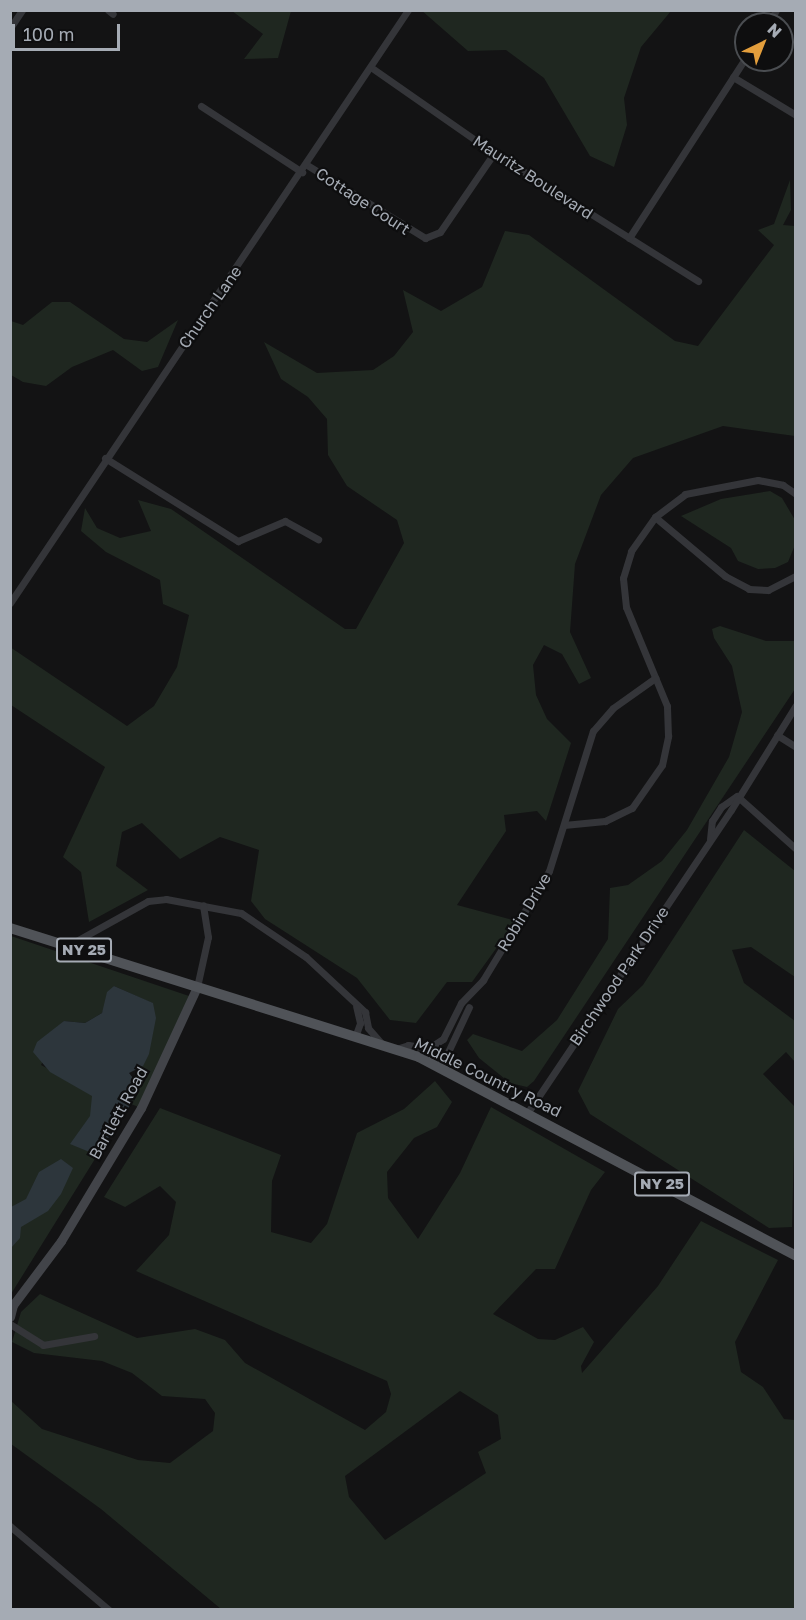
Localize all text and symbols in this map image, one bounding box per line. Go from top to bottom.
scale bar [15,12,123,50]
north arrow [734,12,794,72]
text: N [764,19,786,42]
text: 100 m [23,23,74,45]
street label: Mauritz Boulevard [469,131,597,223]
street label: Cottage Court [312,163,414,239]
street label: Church Lane [174,262,246,352]
street label: Robin Drive [493,869,555,955]
street label: Birchwood Park Drive [565,903,673,1049]
road number: NY 25 [56,938,112,962]
street label: Middle Country Road [411,1033,565,1121]
street label: Bartlett Road [85,1063,151,1163]
road number: NY 25 [634,1172,690,1196]

